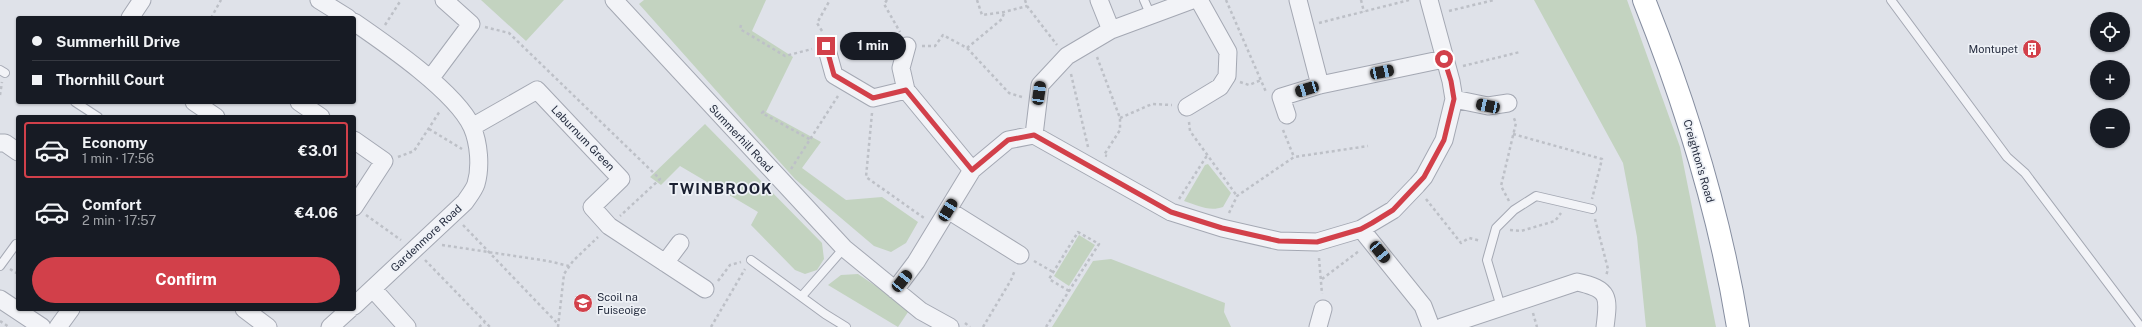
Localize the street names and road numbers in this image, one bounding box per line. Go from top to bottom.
street label: Summerhill Road [707,102,775,174]
street label: Laburnum Green [549,103,617,173]
street label: Creighton's Road [1681,118,1717,204]
street label: Gardenmore Road [388,202,464,274]

